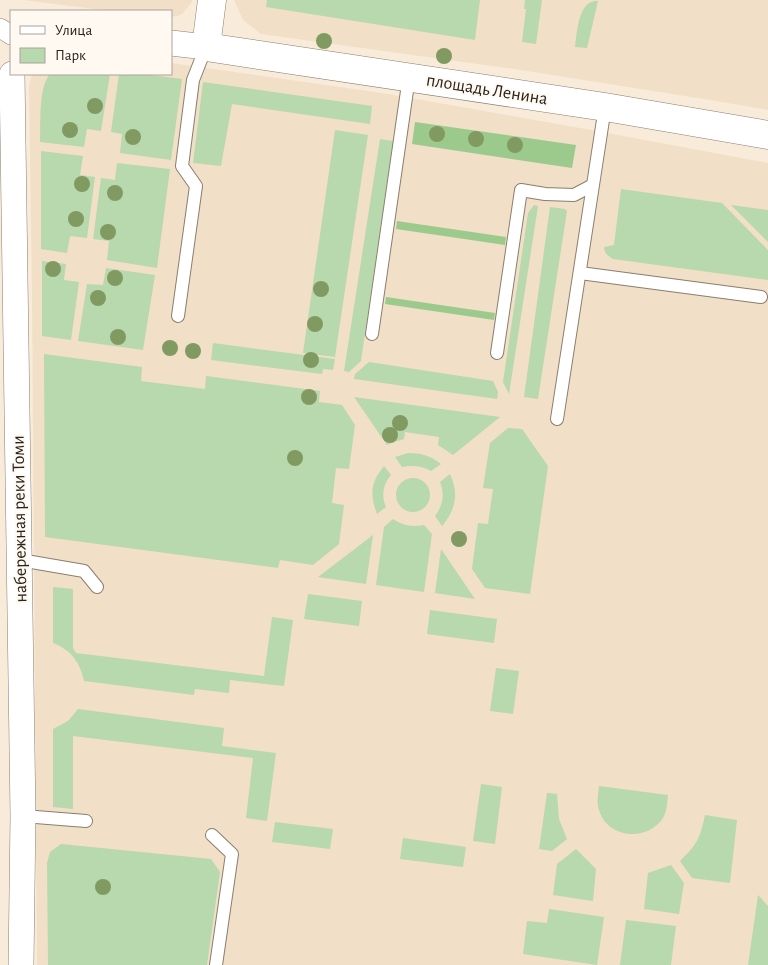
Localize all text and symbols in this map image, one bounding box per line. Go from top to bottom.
legend [10,10,172,75]
text: Улица [55,23,92,38]
text: Парк [55,48,86,63]
street label: площадь Ленина [425,72,549,108]
street label: набережная реки Томи [9,435,30,603]

